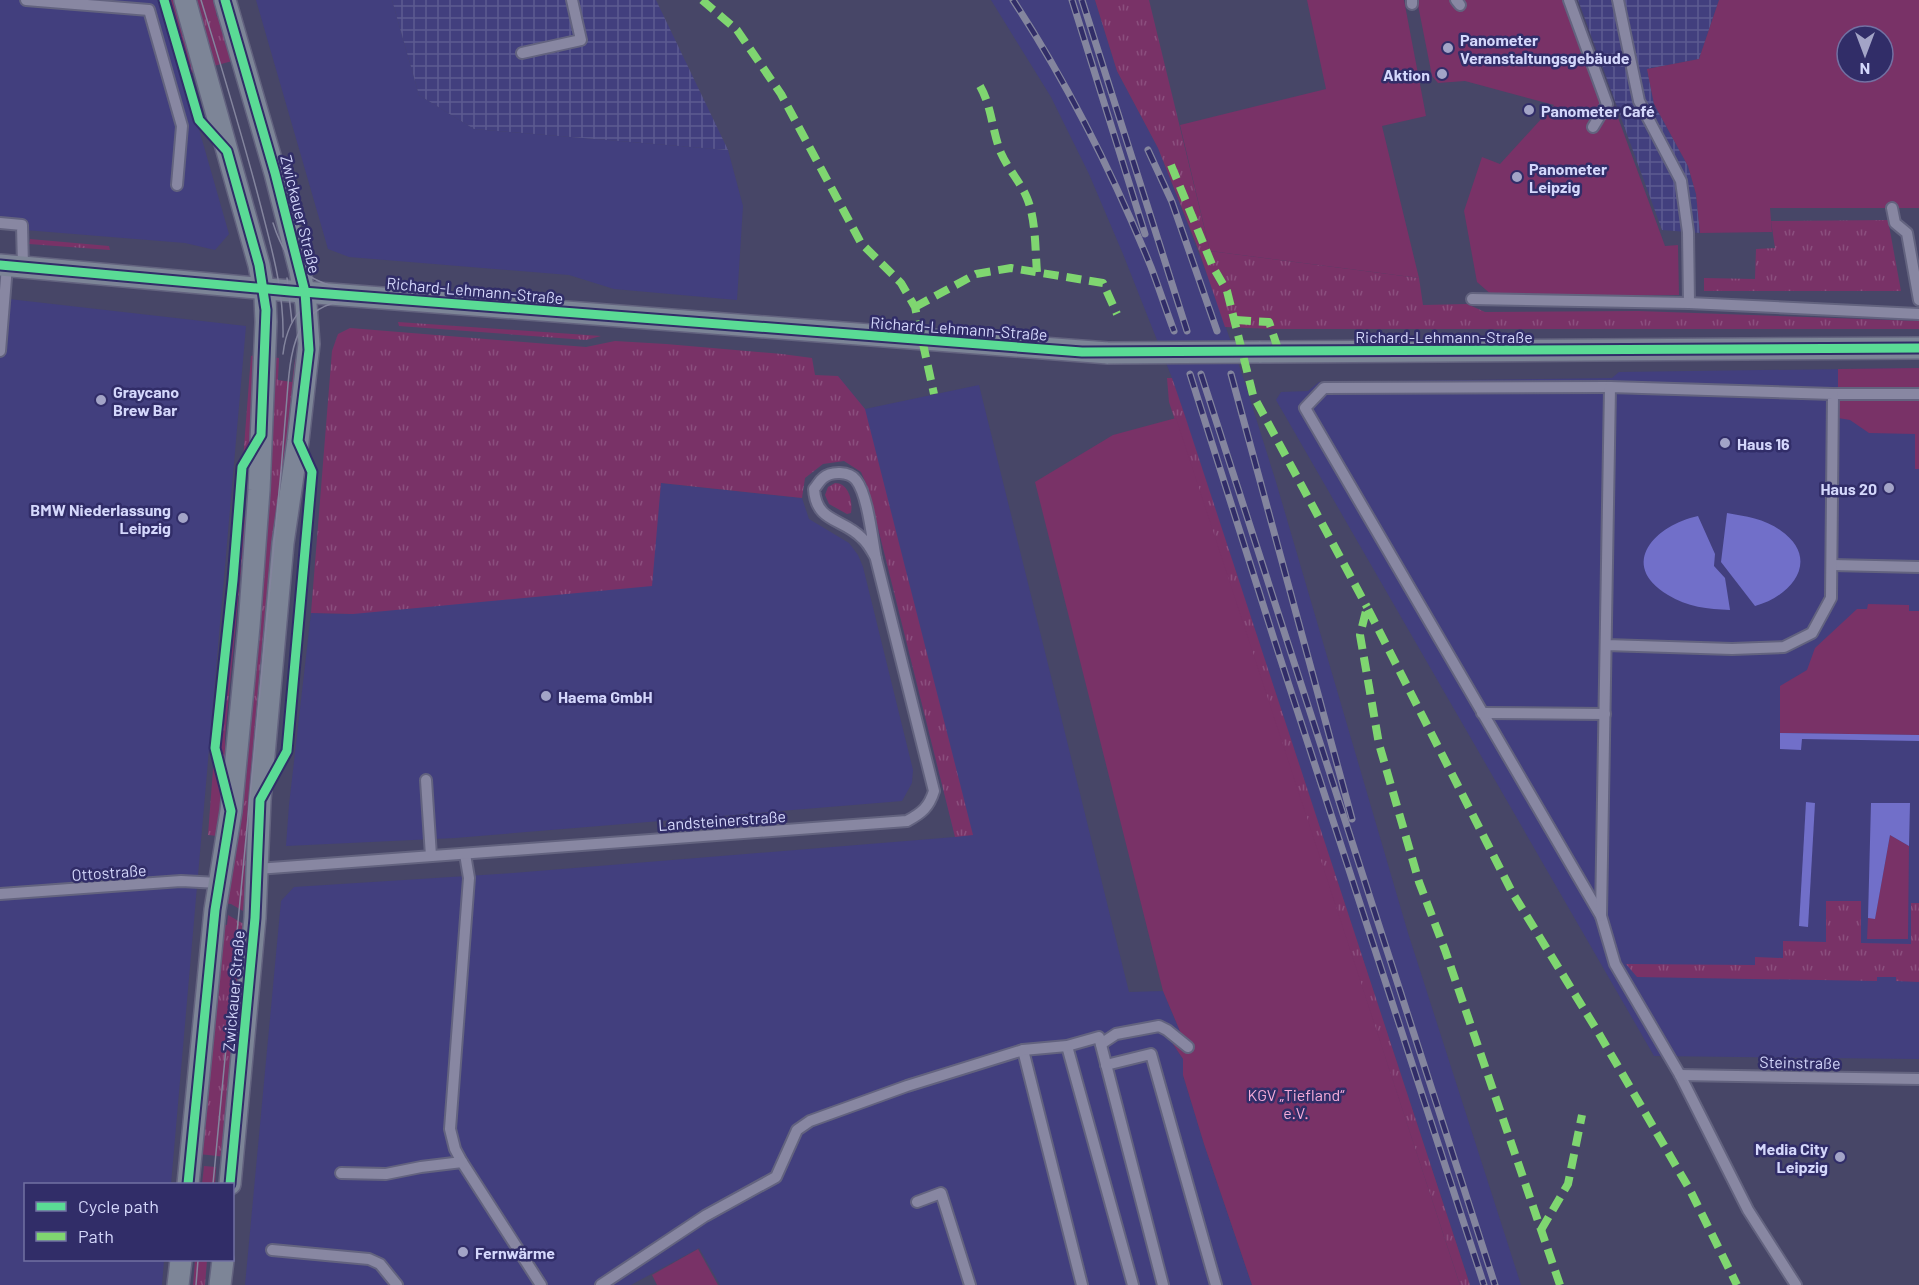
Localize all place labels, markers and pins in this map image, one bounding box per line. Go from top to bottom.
place label: Panometer Veranstaltungsgebäude [1460,30,1630,67]
marker: Panometer Veranstaltungsgebäude [1441,41,1455,55]
place label: Aktion [1383,65,1430,84]
marker: Aktion [1435,67,1449,81]
place label: Panometer Café [1541,101,1655,120]
marker: Panometer Café [1522,103,1536,117]
place label: Panometer Leipzig [1529,159,1607,196]
marker: Panometer Leipzig [1510,170,1524,184]
place label: Graycano Brew Bar [113,382,179,419]
marker: Graycano Brew Bar [94,393,108,407]
place label: Haus 16 [1737,434,1790,453]
marker: Haus 16 [1718,436,1732,450]
place label: Haus 20 [1820,479,1877,498]
marker: Haus 20 [1882,481,1896,495]
place label: BMW Niederlassung Leipzig [30,500,171,537]
marker: BMW Niederlassung Leipzig [176,511,190,525]
place label: Haema GmbH [558,687,652,706]
marker: Haema GmbH [539,689,553,703]
place label: Media City Leipzig [1755,1139,1828,1176]
marker: Media City Leipzig [1833,1150,1847,1164]
place label: Fernwärme [475,1243,555,1262]
marker: Fernwärme [456,1245,470,1259]

